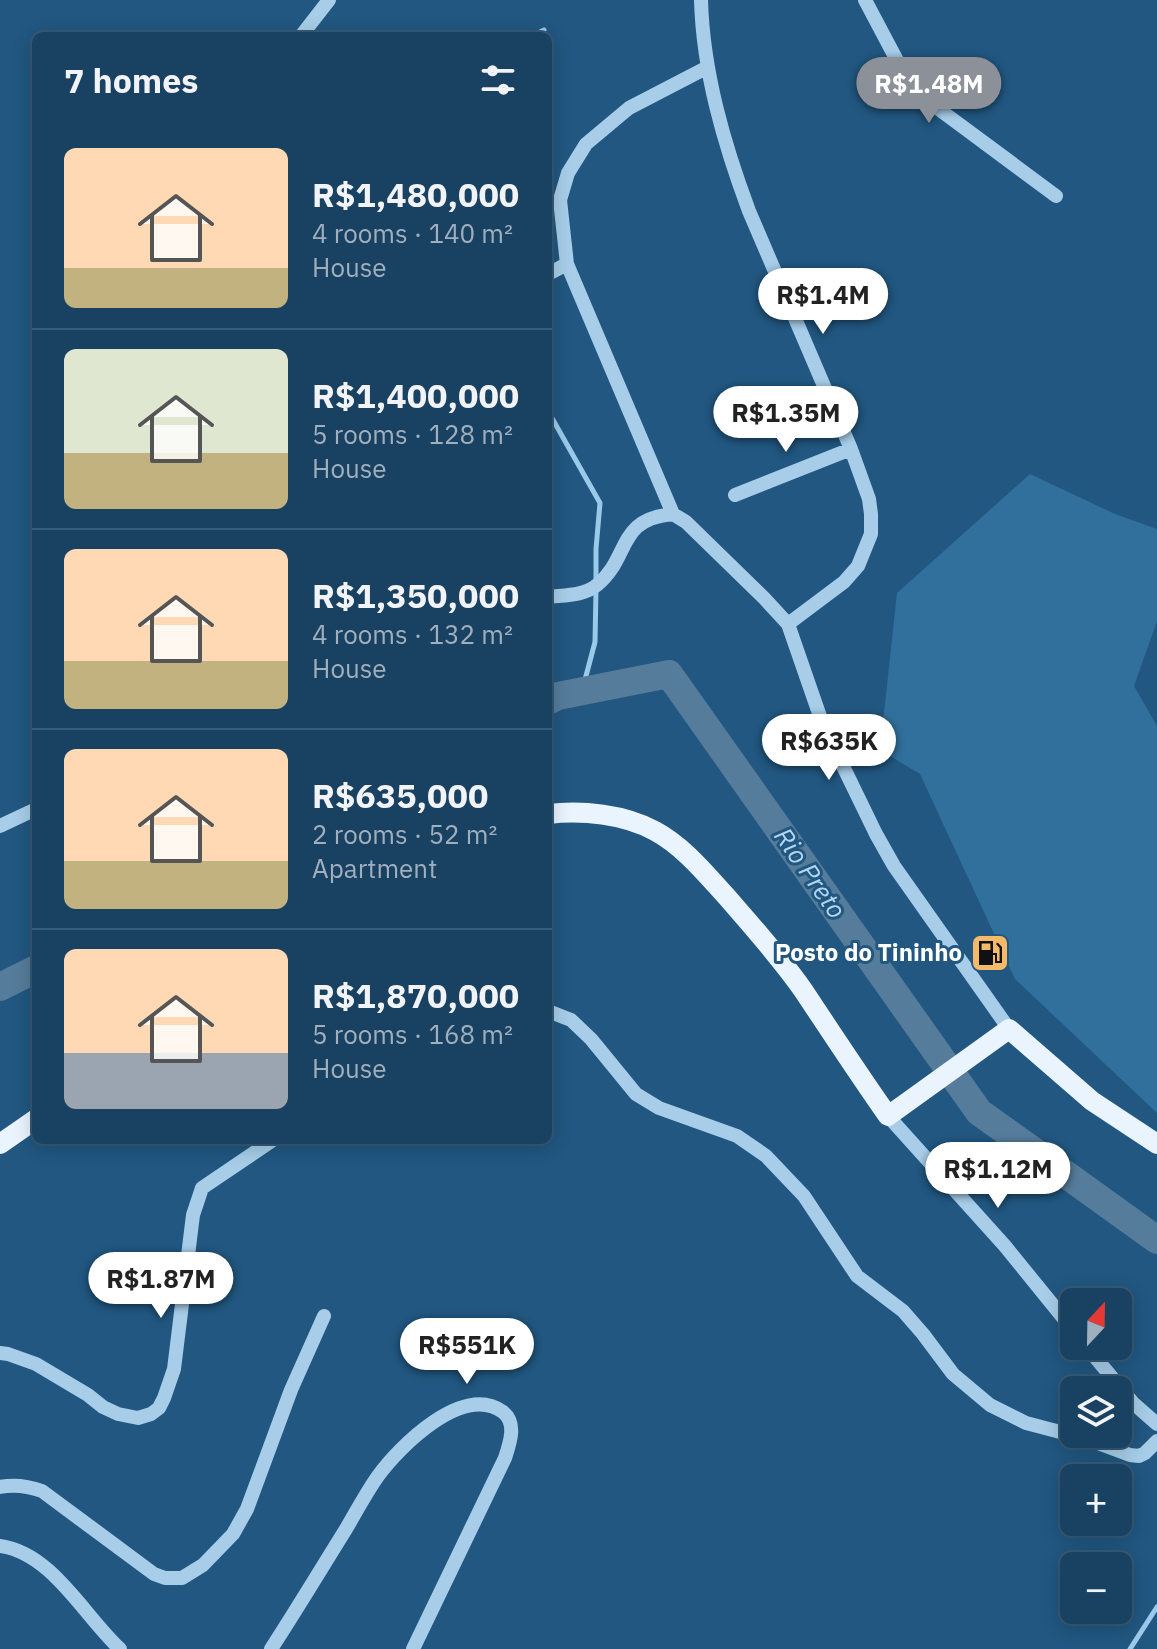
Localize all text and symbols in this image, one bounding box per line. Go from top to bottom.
pin: R$1.48M [855,57,1003,125]
text: 7 homes [64,58,199,102]
icon: filters [476,58,520,102]
text: R$1.48M [874,66,984,100]
text: R$1,480,000 [312,172,519,216]
icon: home [128,180,224,276]
text: 4 rooms · 140 m² [312,216,513,250]
text: House [312,250,387,284]
pin: R$1.4M [758,268,888,336]
text: R$1.4M [776,277,870,311]
text: R$1,400,000 [312,373,519,417]
icon: home [128,381,224,477]
pin: R$1.35M [712,386,860,454]
text: R$1.35M [731,395,841,429]
text: 5 rooms · 128 m² [312,417,513,451]
text: House [312,451,387,485]
text: R$1,350,000 [312,573,519,617]
icon: home [128,581,224,677]
text: 4 rooms · 132 m² [312,617,513,651]
text: House [312,651,387,685]
pin: R$635K [764,714,894,782]
text: R$635K [780,723,878,757]
text: R$635,000 [312,773,488,817]
icon: home [128,781,224,877]
text: 2 rooms · 52 m² [312,817,497,851]
water label: Rio Preto [767,820,854,925]
text: Apartment [312,851,437,885]
fuel station icon: Posto do Tininho [969,932,1011,974]
place label: Posto do Tininho [775,936,962,968]
text: R$1,870,000 [312,973,519,1017]
icon: home [128,981,224,1077]
text: 5 rooms · 168 m² [312,1017,513,1051]
text: House [312,1051,387,1085]
pin: R$1.12M [924,1142,1072,1210]
text: R$1.12M [943,1151,1053,1185]
pin: R$1.87M [87,1252,235,1320]
text: R$1.87M [106,1261,216,1295]
north arrow [1060,1288,1132,1360]
map controls [1060,1288,1132,1624]
pin: R$551K [402,1318,532,1386]
text: R$551K [418,1327,516,1361]
button: layers [1060,1376,1132,1448]
button: + [1060,1464,1132,1536]
button: − [1060,1552,1132,1624]

